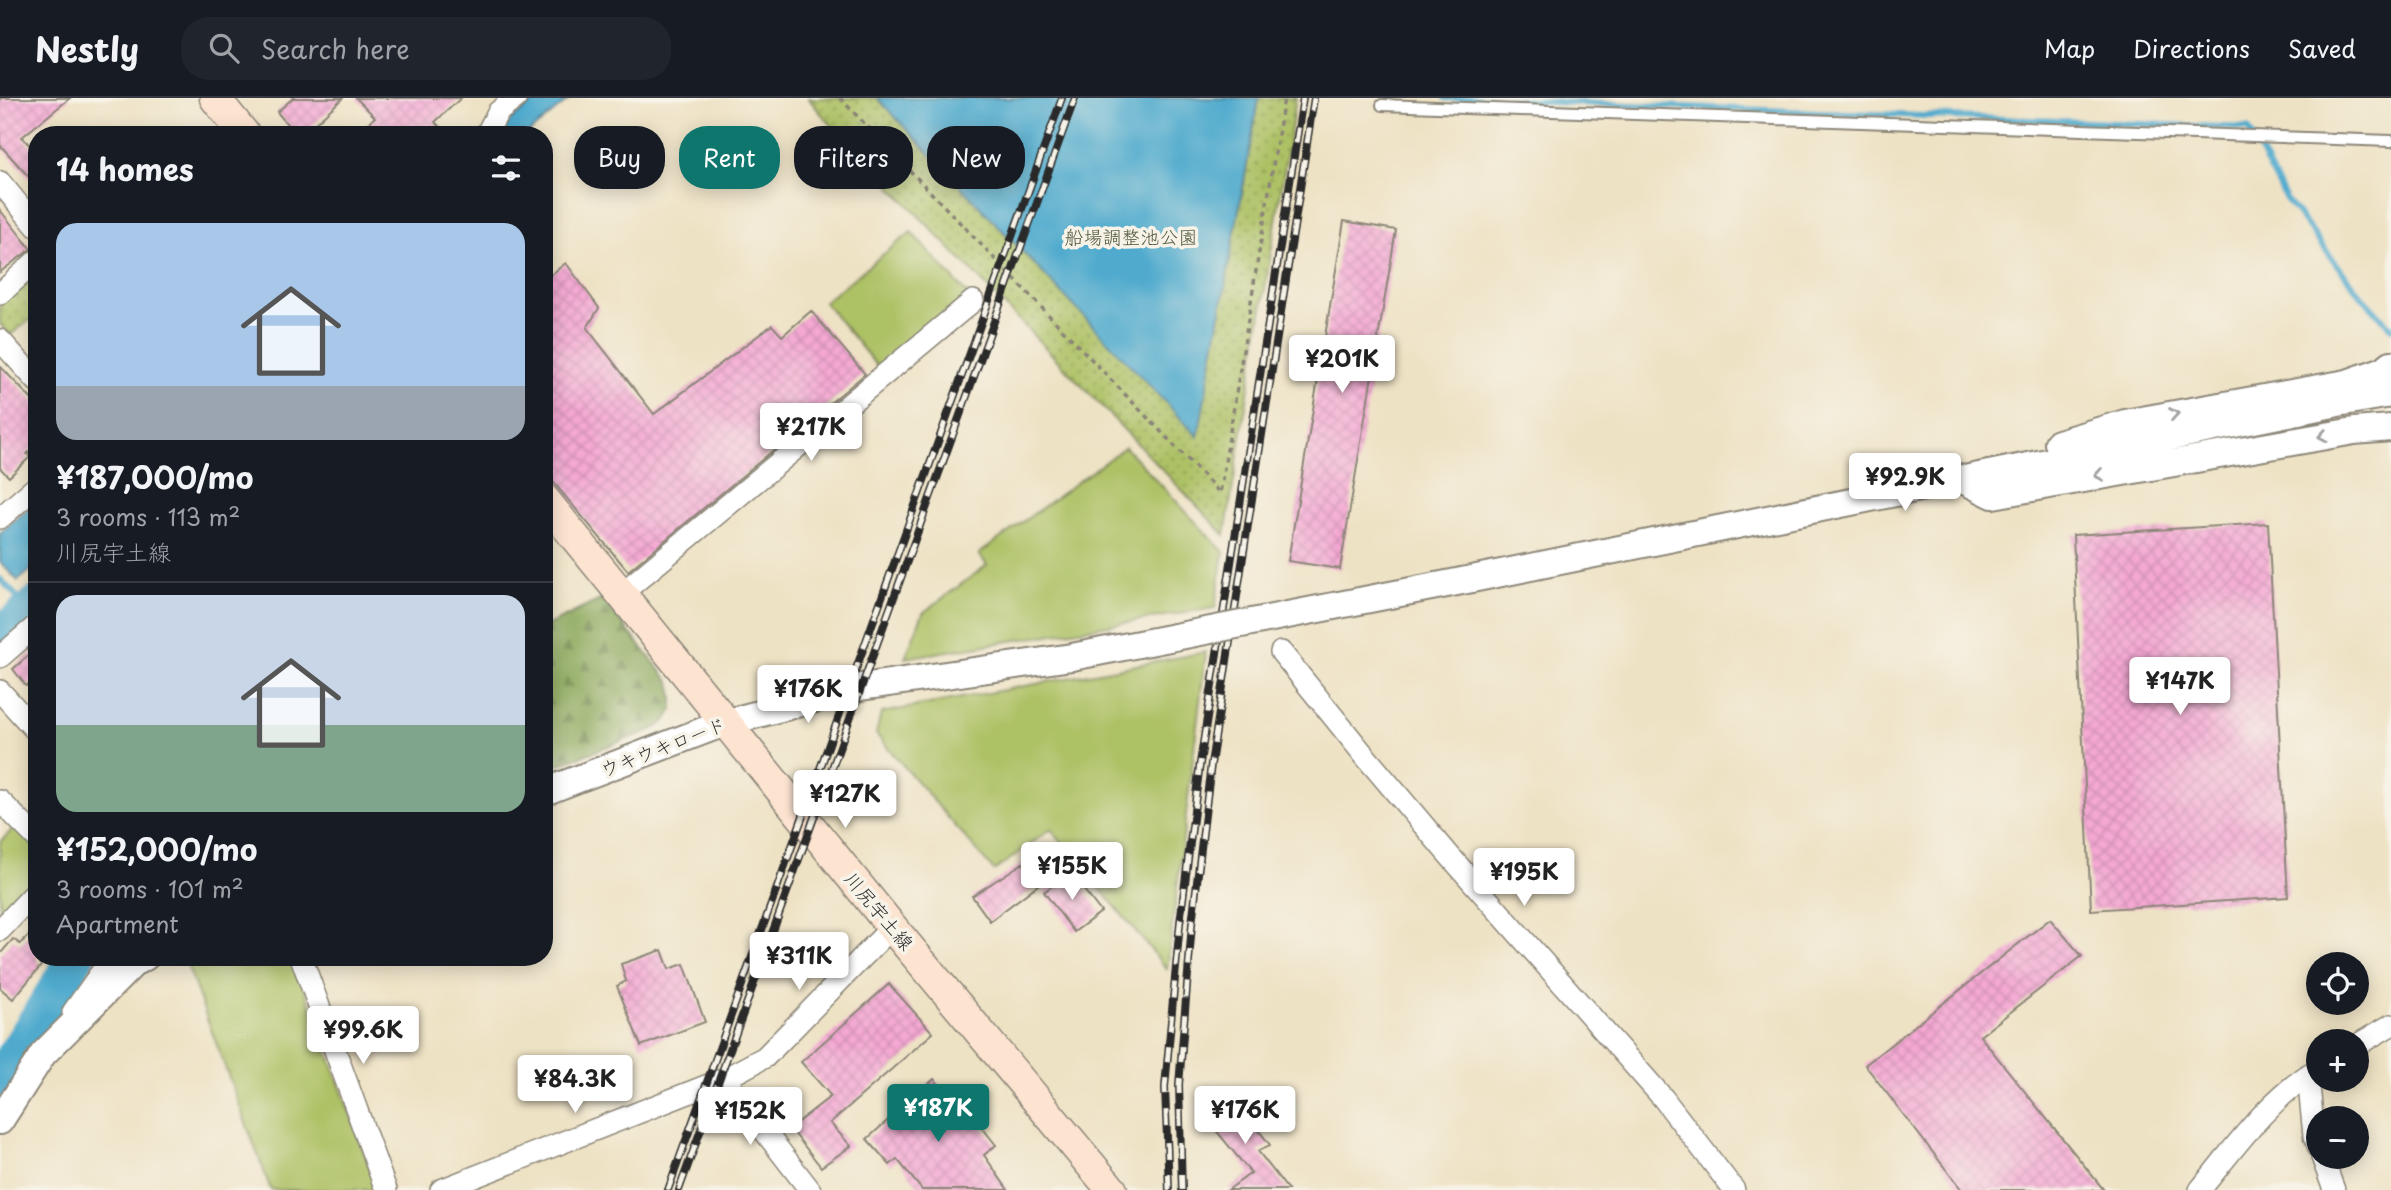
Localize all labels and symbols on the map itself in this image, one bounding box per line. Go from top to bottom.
park label: 船場調整池公園 [1064,222,1198,250]
pin: ¥201K [1293,336,1391,395]
pin: ¥217K [762,404,860,463]
one-way arrow [2168,408,2180,423]
one-way arrow [2317,428,2329,443]
pin: ¥92.9K [1848,454,1962,513]
one-way arrow [2093,467,2105,482]
pin: ¥147K [2131,658,2229,717]
pin: ¥176K [759,666,857,725]
street label: ウキウキロード [596,709,730,783]
pin: ¥127K [796,770,894,830]
pin: ¥155K [1023,842,1121,902]
pin: ¥195K [1475,848,1573,908]
street label: 川尻宇土線 [839,865,921,956]
pin: ¥311K [750,932,848,992]
pin: ¥99.6K [306,1006,420,1066]
pin: ¥84.3K [518,1056,632,1115]
pin: ¥187K [889,1084,987,1144]
pin: ¥176K [1196,1086,1294,1146]
pin: ¥152K [701,1088,799,1147]

